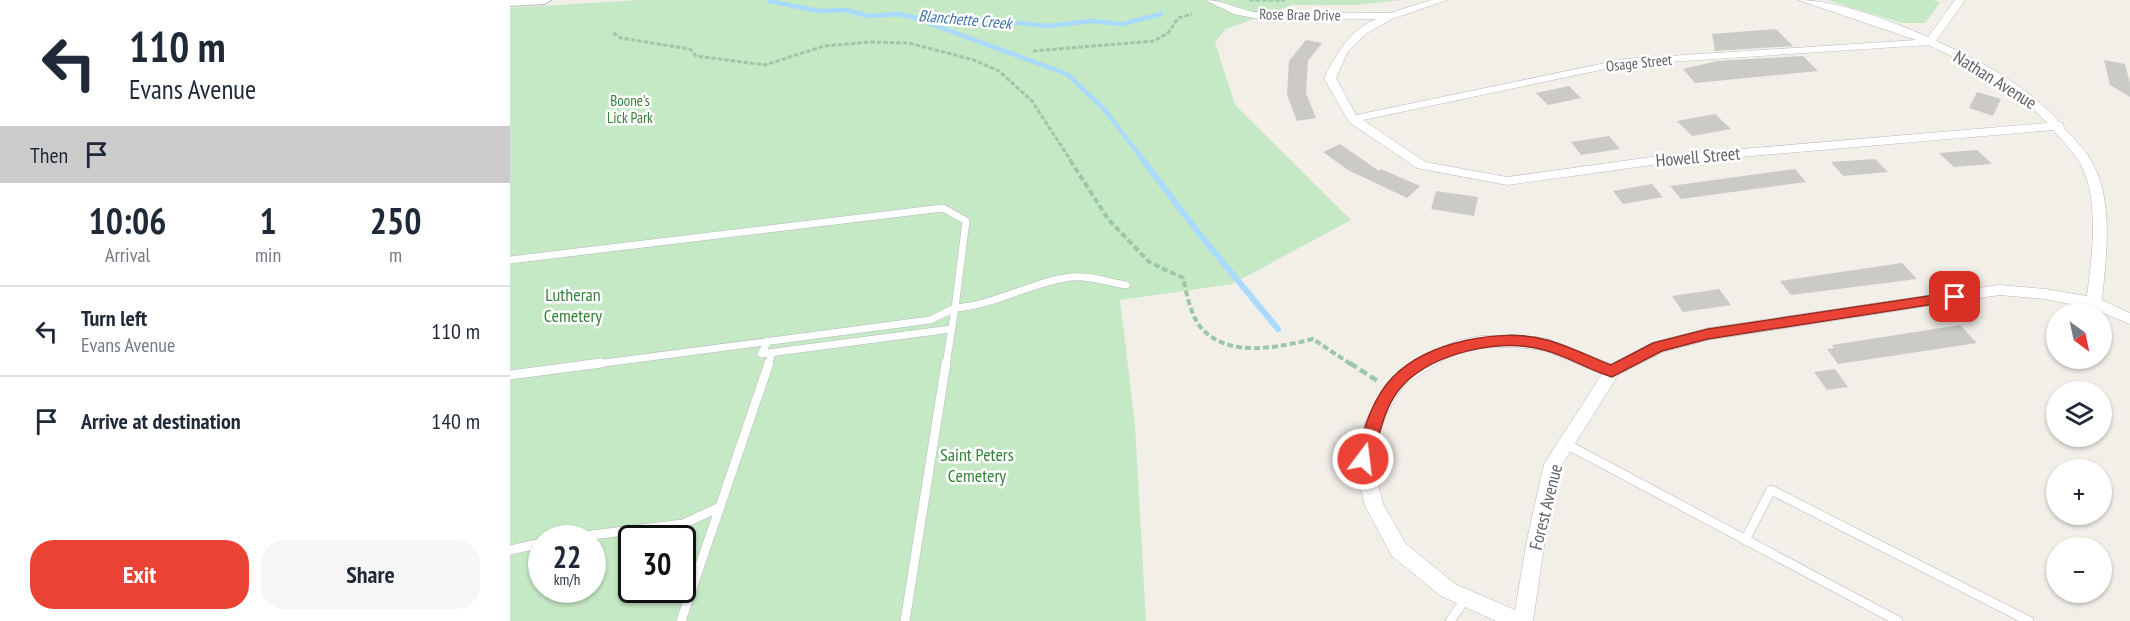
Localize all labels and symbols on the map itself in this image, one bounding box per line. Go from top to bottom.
street label: Rose Brae Drive [1259,4,1341,25]
water label: Blanchette Creek [918,5,1014,33]
street label: Nathan Avenue [1949,45,2041,114]
street label: Osage Street [1605,50,1673,75]
park label: Boone's Lick Park [607,91,653,127]
street label: Howell Street [1655,141,1741,172]
pin [1929,271,1980,322]
park label: Lutheran Cemetery [544,283,602,327]
north arrow [2046,303,2112,369]
position arrow [1331,427,1395,491]
park label: Saint Peters Cemetery [940,443,1014,487]
street label: Forest Avenue [1524,462,1567,552]
speed limit sign: 30 [618,525,696,603]

